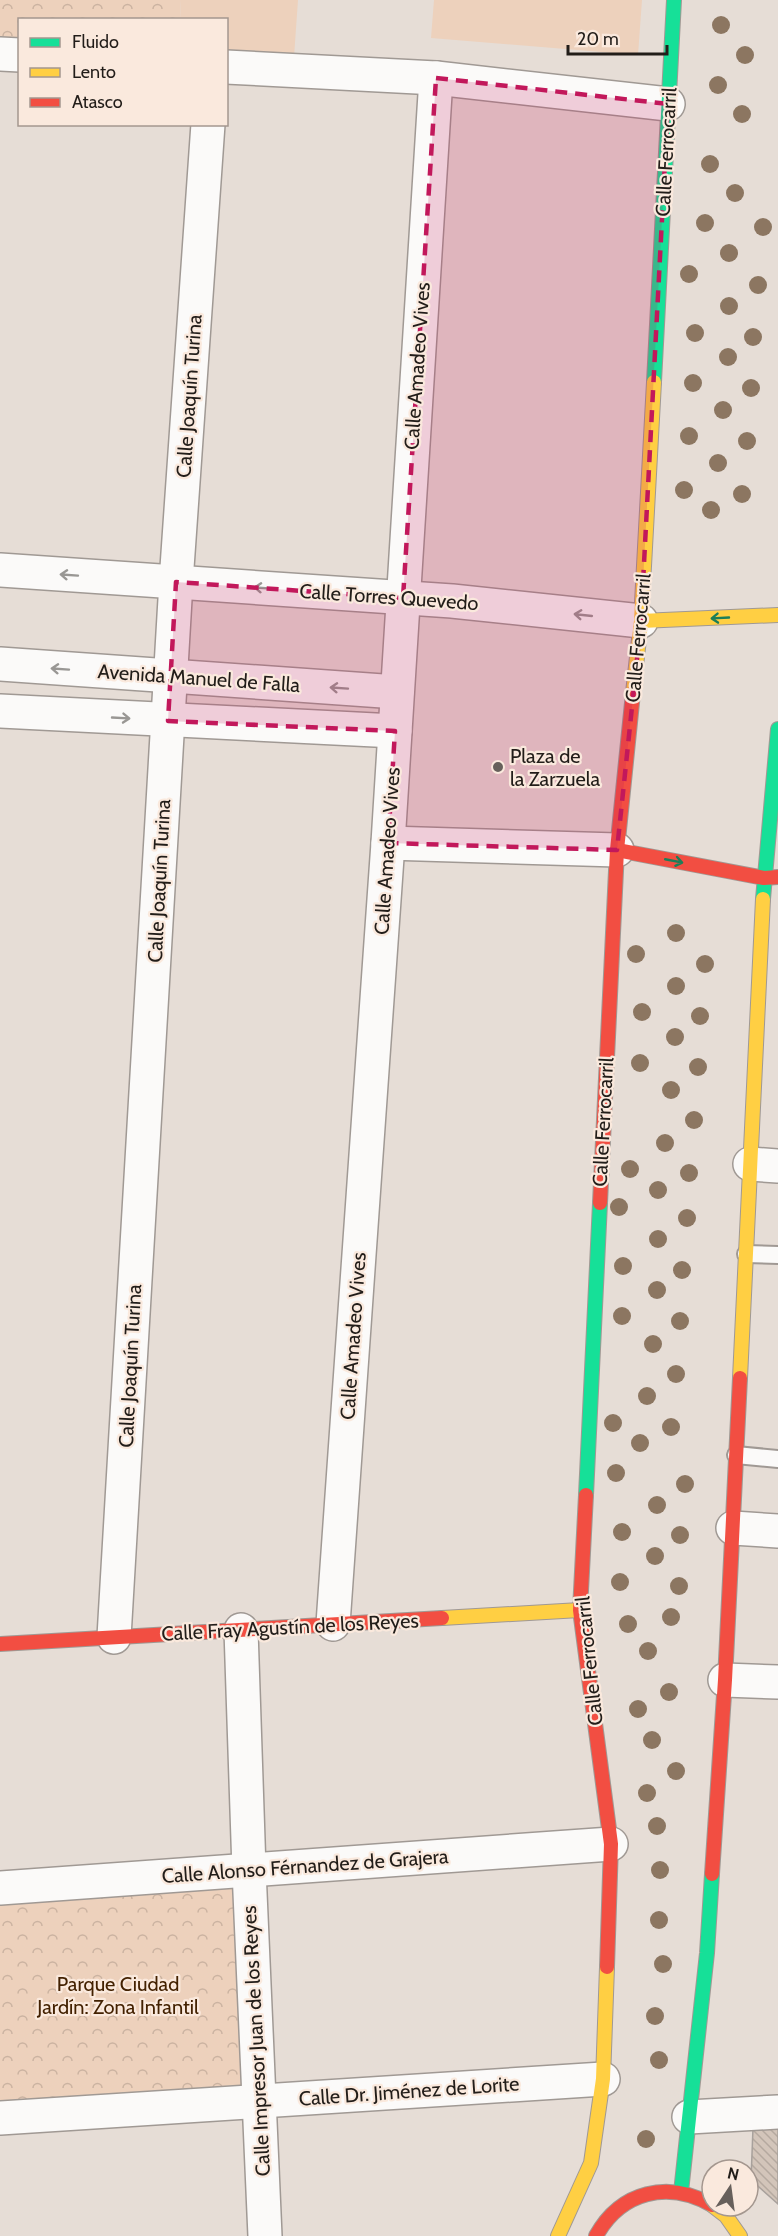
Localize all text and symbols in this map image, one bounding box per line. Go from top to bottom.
legend [18,18,228,126]
scale bar [568,18,667,56]
text: 20 m [577,28,619,50]
text: Fluido [72,31,119,53]
text: Lento [72,61,116,83]
street label: Calle Ferrocarril [651,86,681,217]
text: Atasco [72,91,123,113]
street label: Calle Amadeo Vives [399,281,435,451]
street label: Calle Joaquín Turina [171,313,207,478]
one-way arrow [59,569,79,580]
street label: Calle Ferrocarril [620,572,656,704]
street label: Calle Torres Quevedo [299,579,479,615]
one-way arrow [254,582,274,593]
one-way arrow [573,609,593,620]
one-way arrow [710,612,730,623]
street label: Avenida Manuel de Falla [97,659,301,697]
one-way arrow [51,663,71,674]
one-way arrow [329,682,349,693]
one-way arrow [111,713,131,724]
place label: Plaza de la Zarzuela [510,744,600,791]
marker: Plaza de la Zarzuela [491,760,505,774]
street label: Calle Amadeo Vives [369,766,405,936]
street label: Calle Joaquín Turina [143,798,175,963]
one-way arrow [664,856,683,867]
street label: Calle Ferrocarril [588,1056,618,1187]
street label: Calle Amadeo Vives [335,1251,371,1421]
street label: Calle Joaquín Turina [114,1283,146,1448]
street label: Calle Ferrocarril [570,1595,608,1727]
street label: Calle Fray Agustín de los Reyes [161,1608,419,1646]
street label: Calle Alonso Férnandez de Grajera [161,1844,450,1888]
street label: Calle Impresor Juan de los Reyes [237,1905,275,2177]
park label: Parque Ciudad Jardín: Zona Infantil [36,1972,199,2019]
street label: Calle Dr. Jiménez de Lorite [298,2071,520,2111]
north arrow [700,2158,760,2218]
text: N [726,2163,741,2184]

